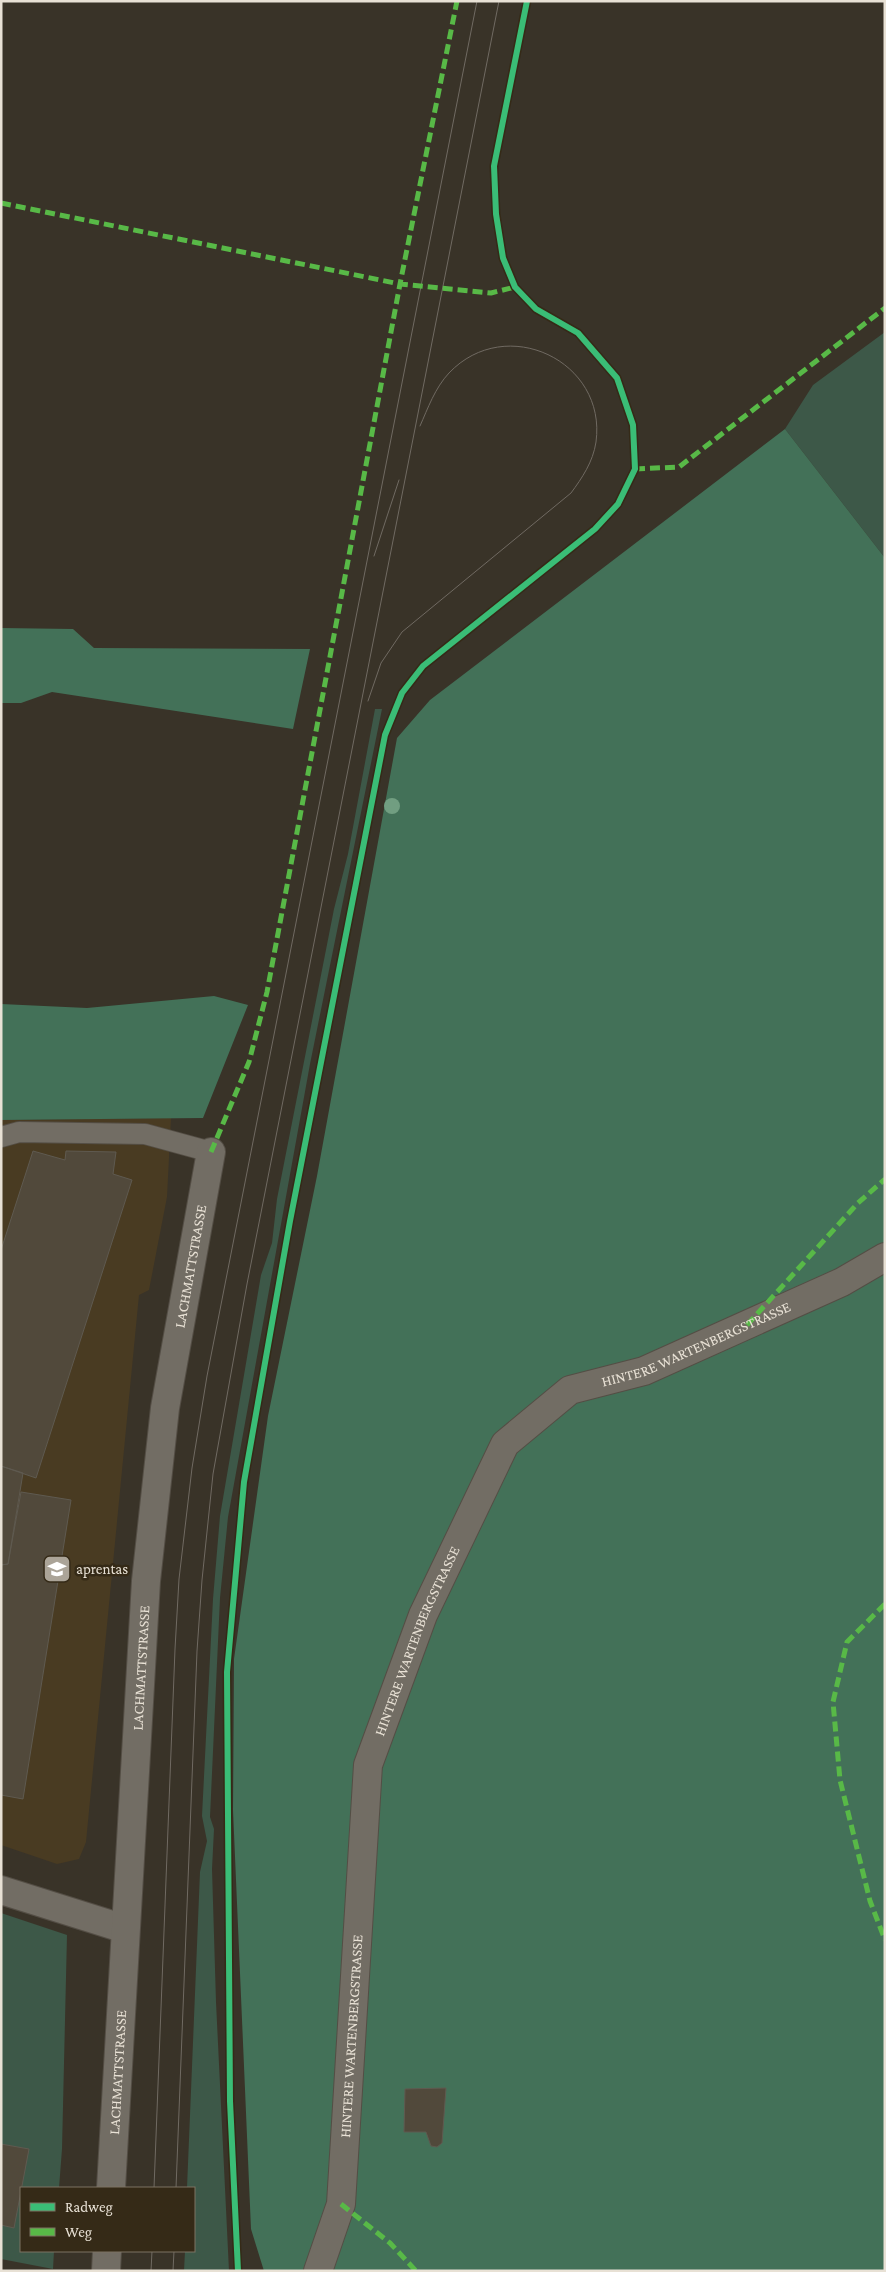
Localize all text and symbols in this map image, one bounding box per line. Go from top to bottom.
street label: LACHMATTSTRASSE [172,1203,209,1329]
street label: HINTERE WARTENBERGSTRASSE [600,1298,793,1390]
street label: HINTERE WARTENBERGSTRASSE [371,1544,463,1738]
school or university icon: aprentas [42,1554,72,1584]
place label: aprentas [76,1561,128,1578]
street label: LACHMATTSTRASSE [129,1605,153,1731]
street label: HINTERE WARTENBERGSTRASSE [337,1934,366,2138]
street label: LACHMATTSTRASSE [106,2009,129,2135]
legend [20,2187,195,2252]
text: Radweg [65,2199,113,2216]
text: Weg [65,2224,92,2241]

